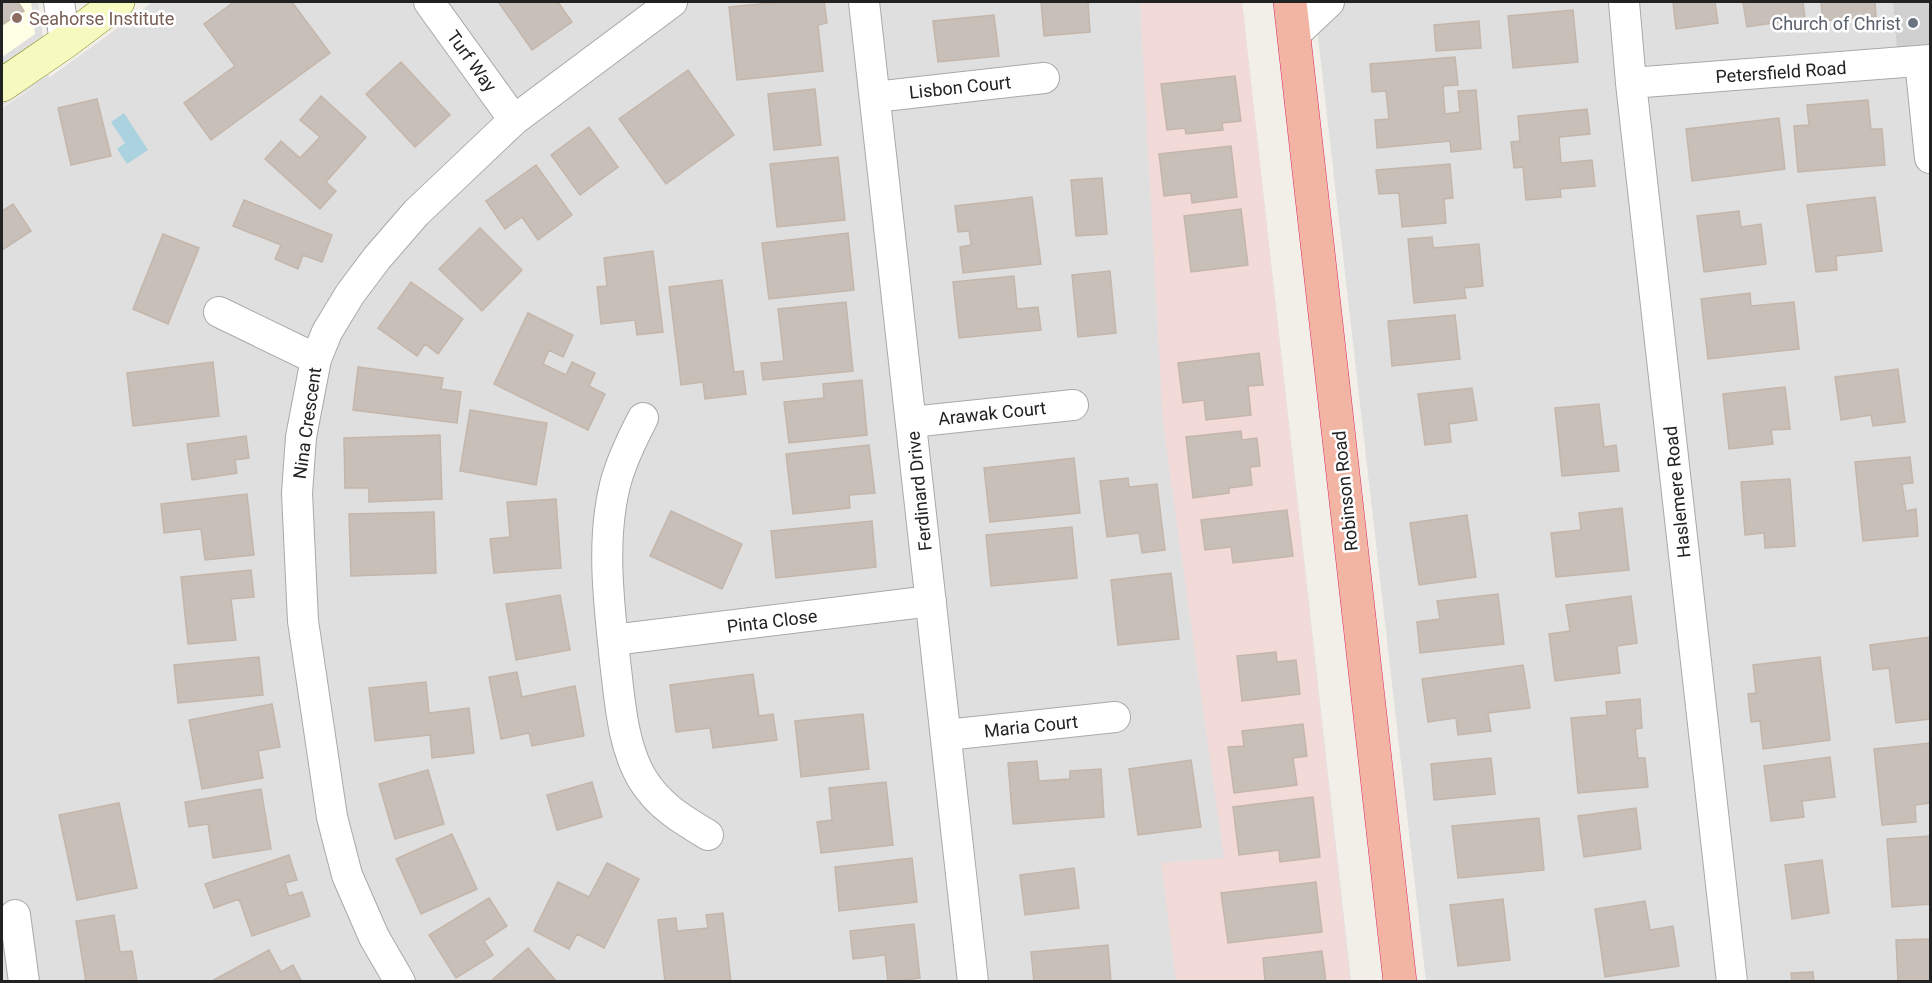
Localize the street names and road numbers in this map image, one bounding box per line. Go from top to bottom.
street label: Turf Way [443,26,502,96]
street label: Petersfield Road [1715,57,1847,87]
street label: Lisbon Court [908,71,1012,103]
street label: Nina Crescent [289,366,325,480]
street label: Arawak Court [937,397,1047,429]
street label: Haslemere Road [1660,425,1694,559]
street label: Ferdinard Drive [902,430,936,552]
street label: Robinson Road [1328,430,1362,552]
street label: Pinta Close [726,605,818,637]
street label: Maria Court [983,711,1079,741]

